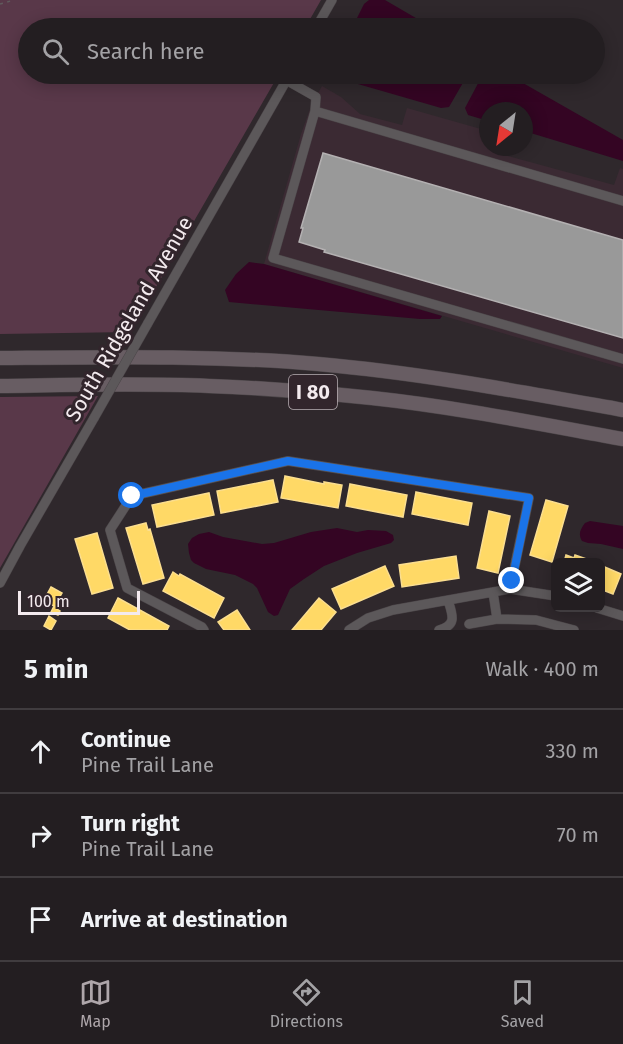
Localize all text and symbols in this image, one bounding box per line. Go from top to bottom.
search box [18,18,605,84]
icon: search [39,35,72,68]
text: Search here [87,38,205,65]
north arrow [479,102,533,156]
street label: South Ridgeland Avenue [60,212,198,426]
road number: I 80 [289,375,337,409]
route start [118,482,144,508]
map controls [551,558,605,612]
button: layers [551,558,605,612]
route end [498,567,524,593]
scale bar [18,588,140,616]
text: 100 m [27,592,70,611]
text: 5 min [24,654,88,685]
text: Walk · 400 m [486,657,599,681]
text: Continue [81,726,171,753]
icon: ahead [24,735,57,768]
text: 330 m [545,739,599,763]
text: Pine Trail Lane [81,753,214,777]
text: Turn right [81,810,180,837]
icon: right [24,819,57,852]
text: 70 m [557,823,599,847]
text: Pine Trail Lane [81,837,214,861]
icon: arrive [24,903,57,936]
text: Arrive at destination [81,906,288,933]
tab: Map [79,976,112,1031]
tab: Directions [270,976,343,1031]
tab: Saved [501,976,544,1031]

